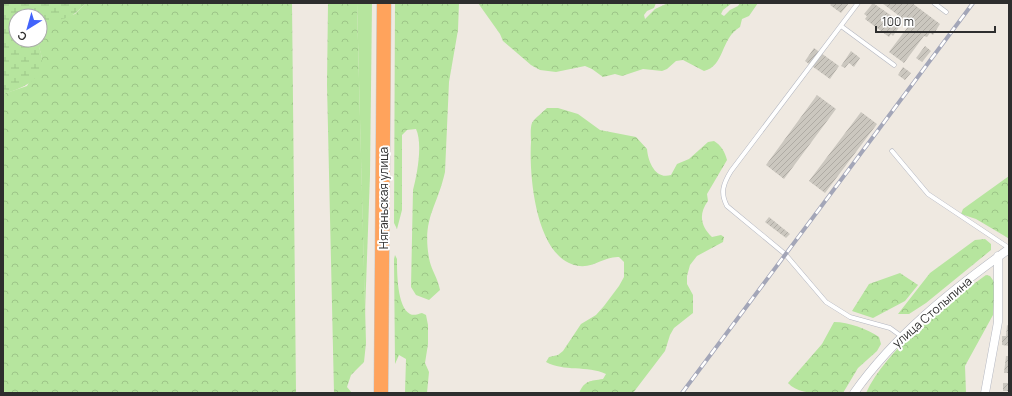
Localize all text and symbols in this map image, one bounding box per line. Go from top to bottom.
north arrow [8,8,48,48]
scale bar [876,8,995,34]
text: 100 m [882,13,914,30]
text: С [14,28,29,45]
street label: Няганьская улица [375,147,392,249]
street label: улица Столыпина [889,273,975,351]

